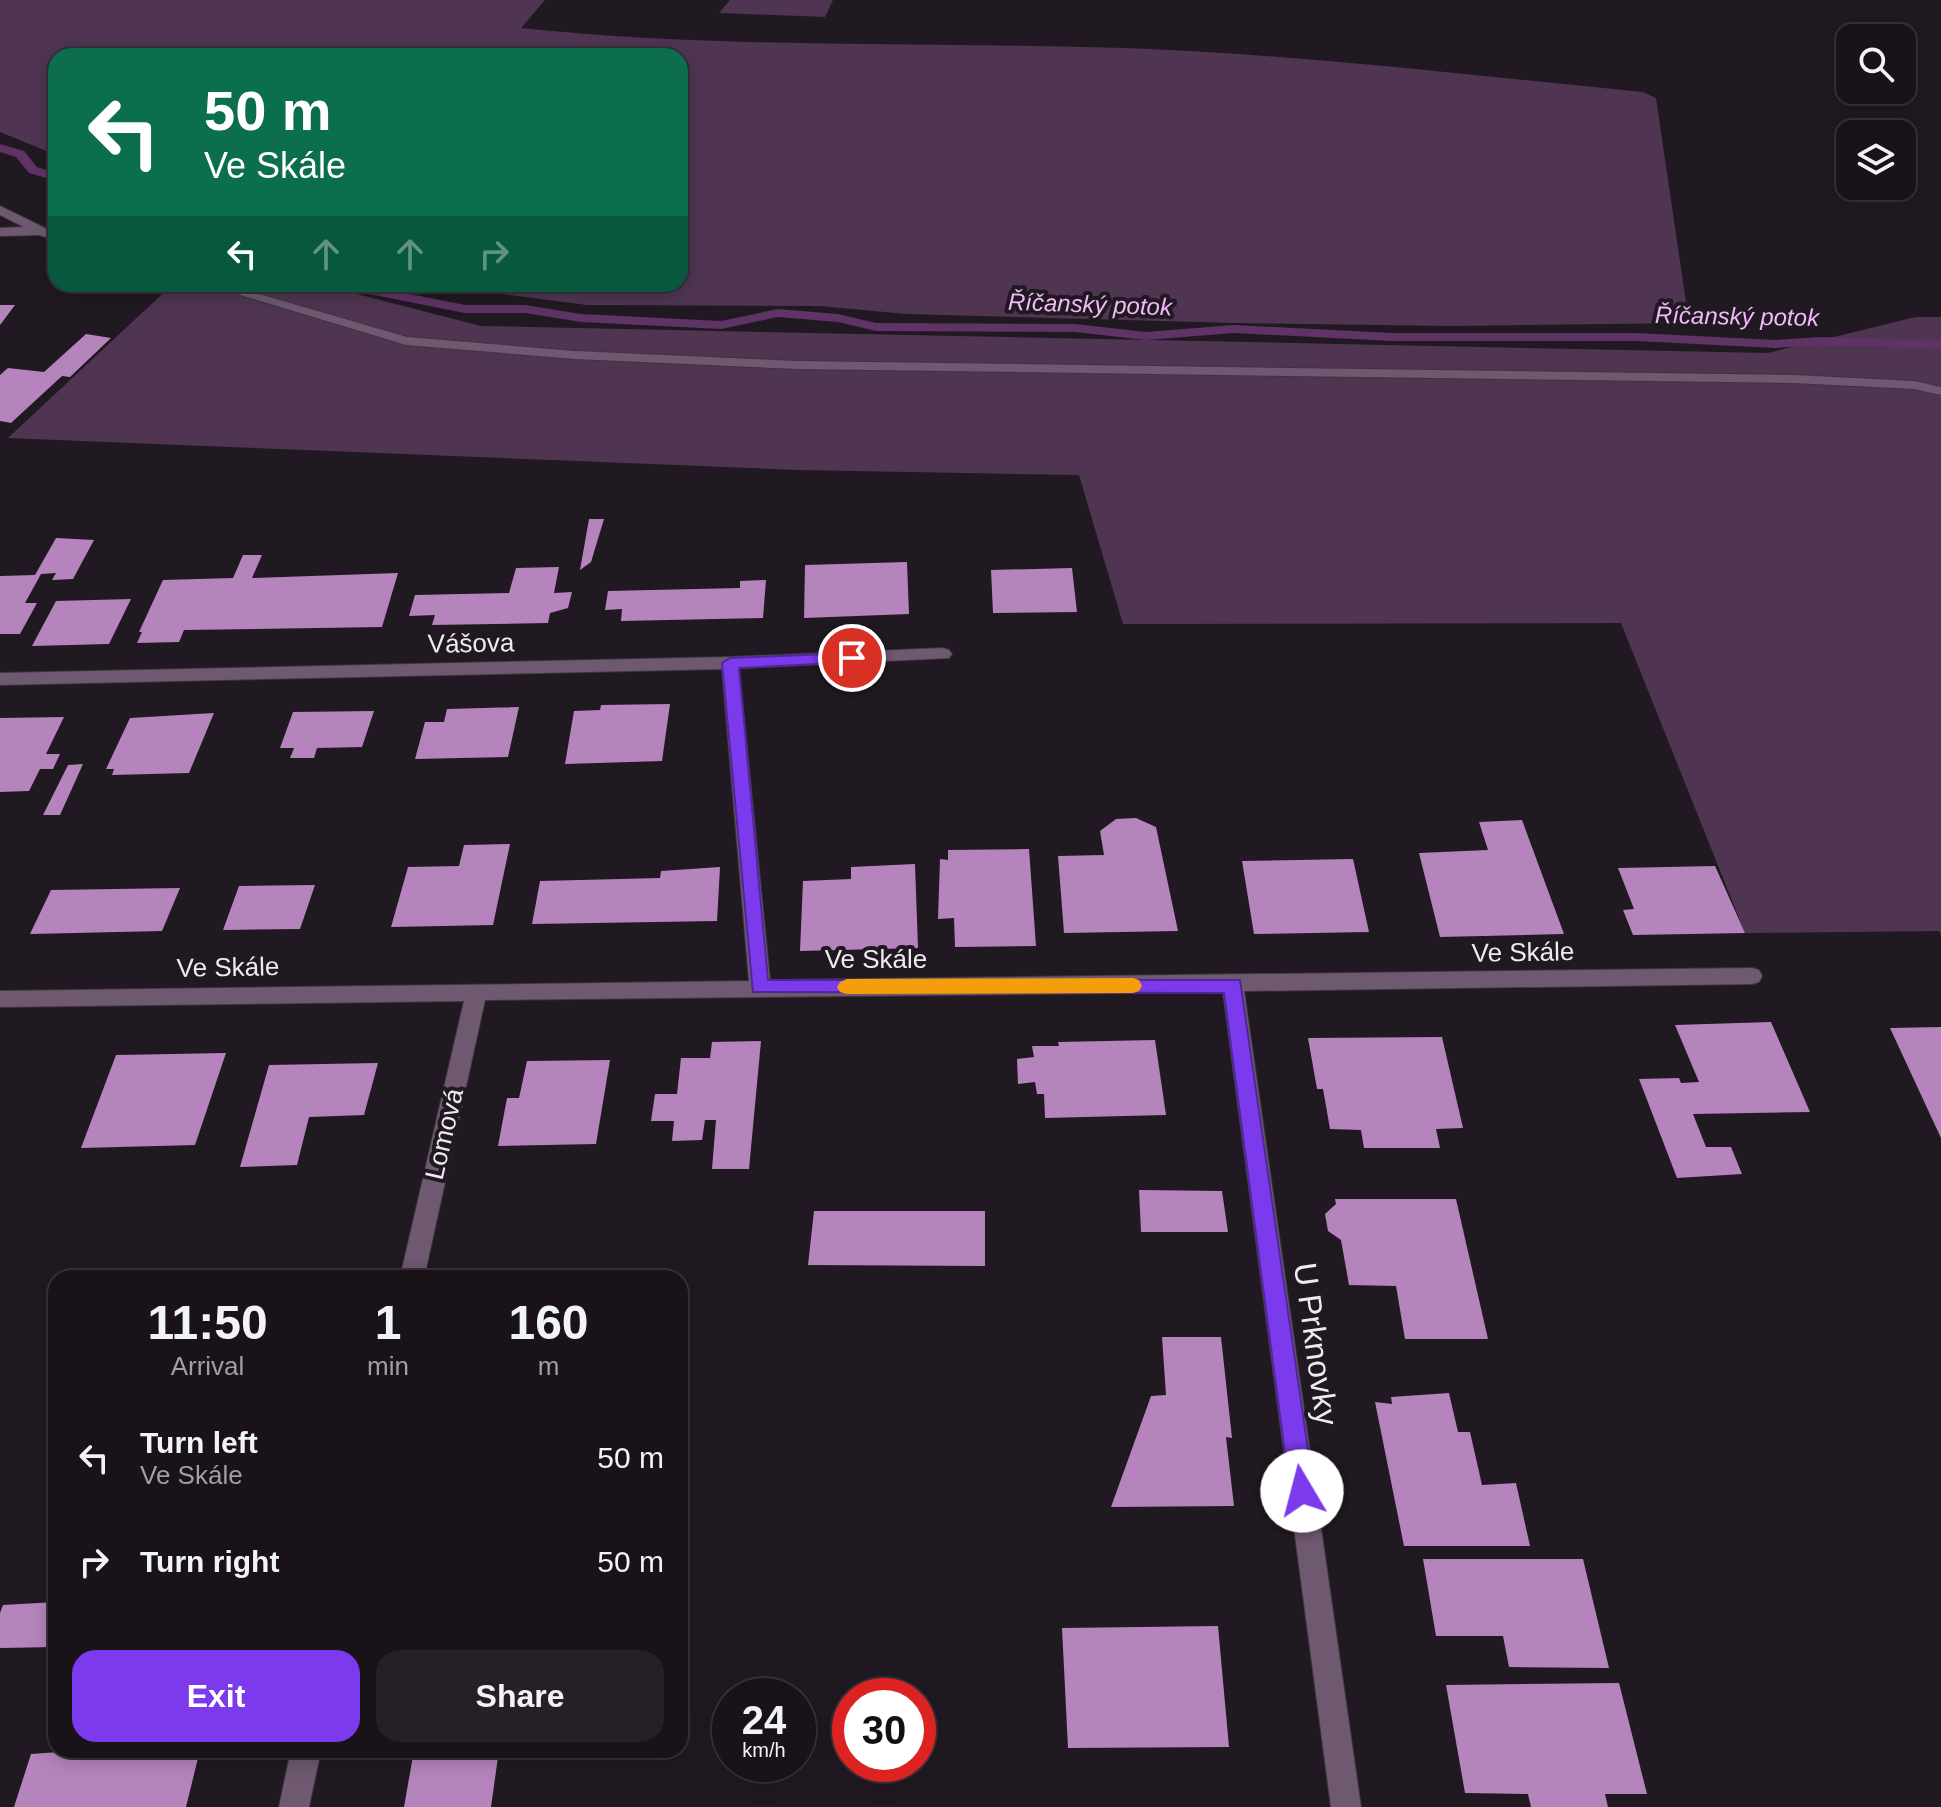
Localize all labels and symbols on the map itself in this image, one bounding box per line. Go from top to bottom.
water label: Říčanský potok [1008,288,1174,320]
water label: Říčanský potok [1655,301,1821,331]
pin [818,624,886,692]
street label: Vášova [427,627,515,659]
street label: Ve Skále [1471,936,1575,968]
street label: Ve Skále [825,944,927,974]
street label: Ve Skále [176,951,280,983]
street label: Lomová [419,1085,469,1182]
street label: U Prknovky [1287,1260,1345,1428]
position arrow [1260,1449,1344,1533]
speed limit sign: 30 [832,1678,936,1782]

